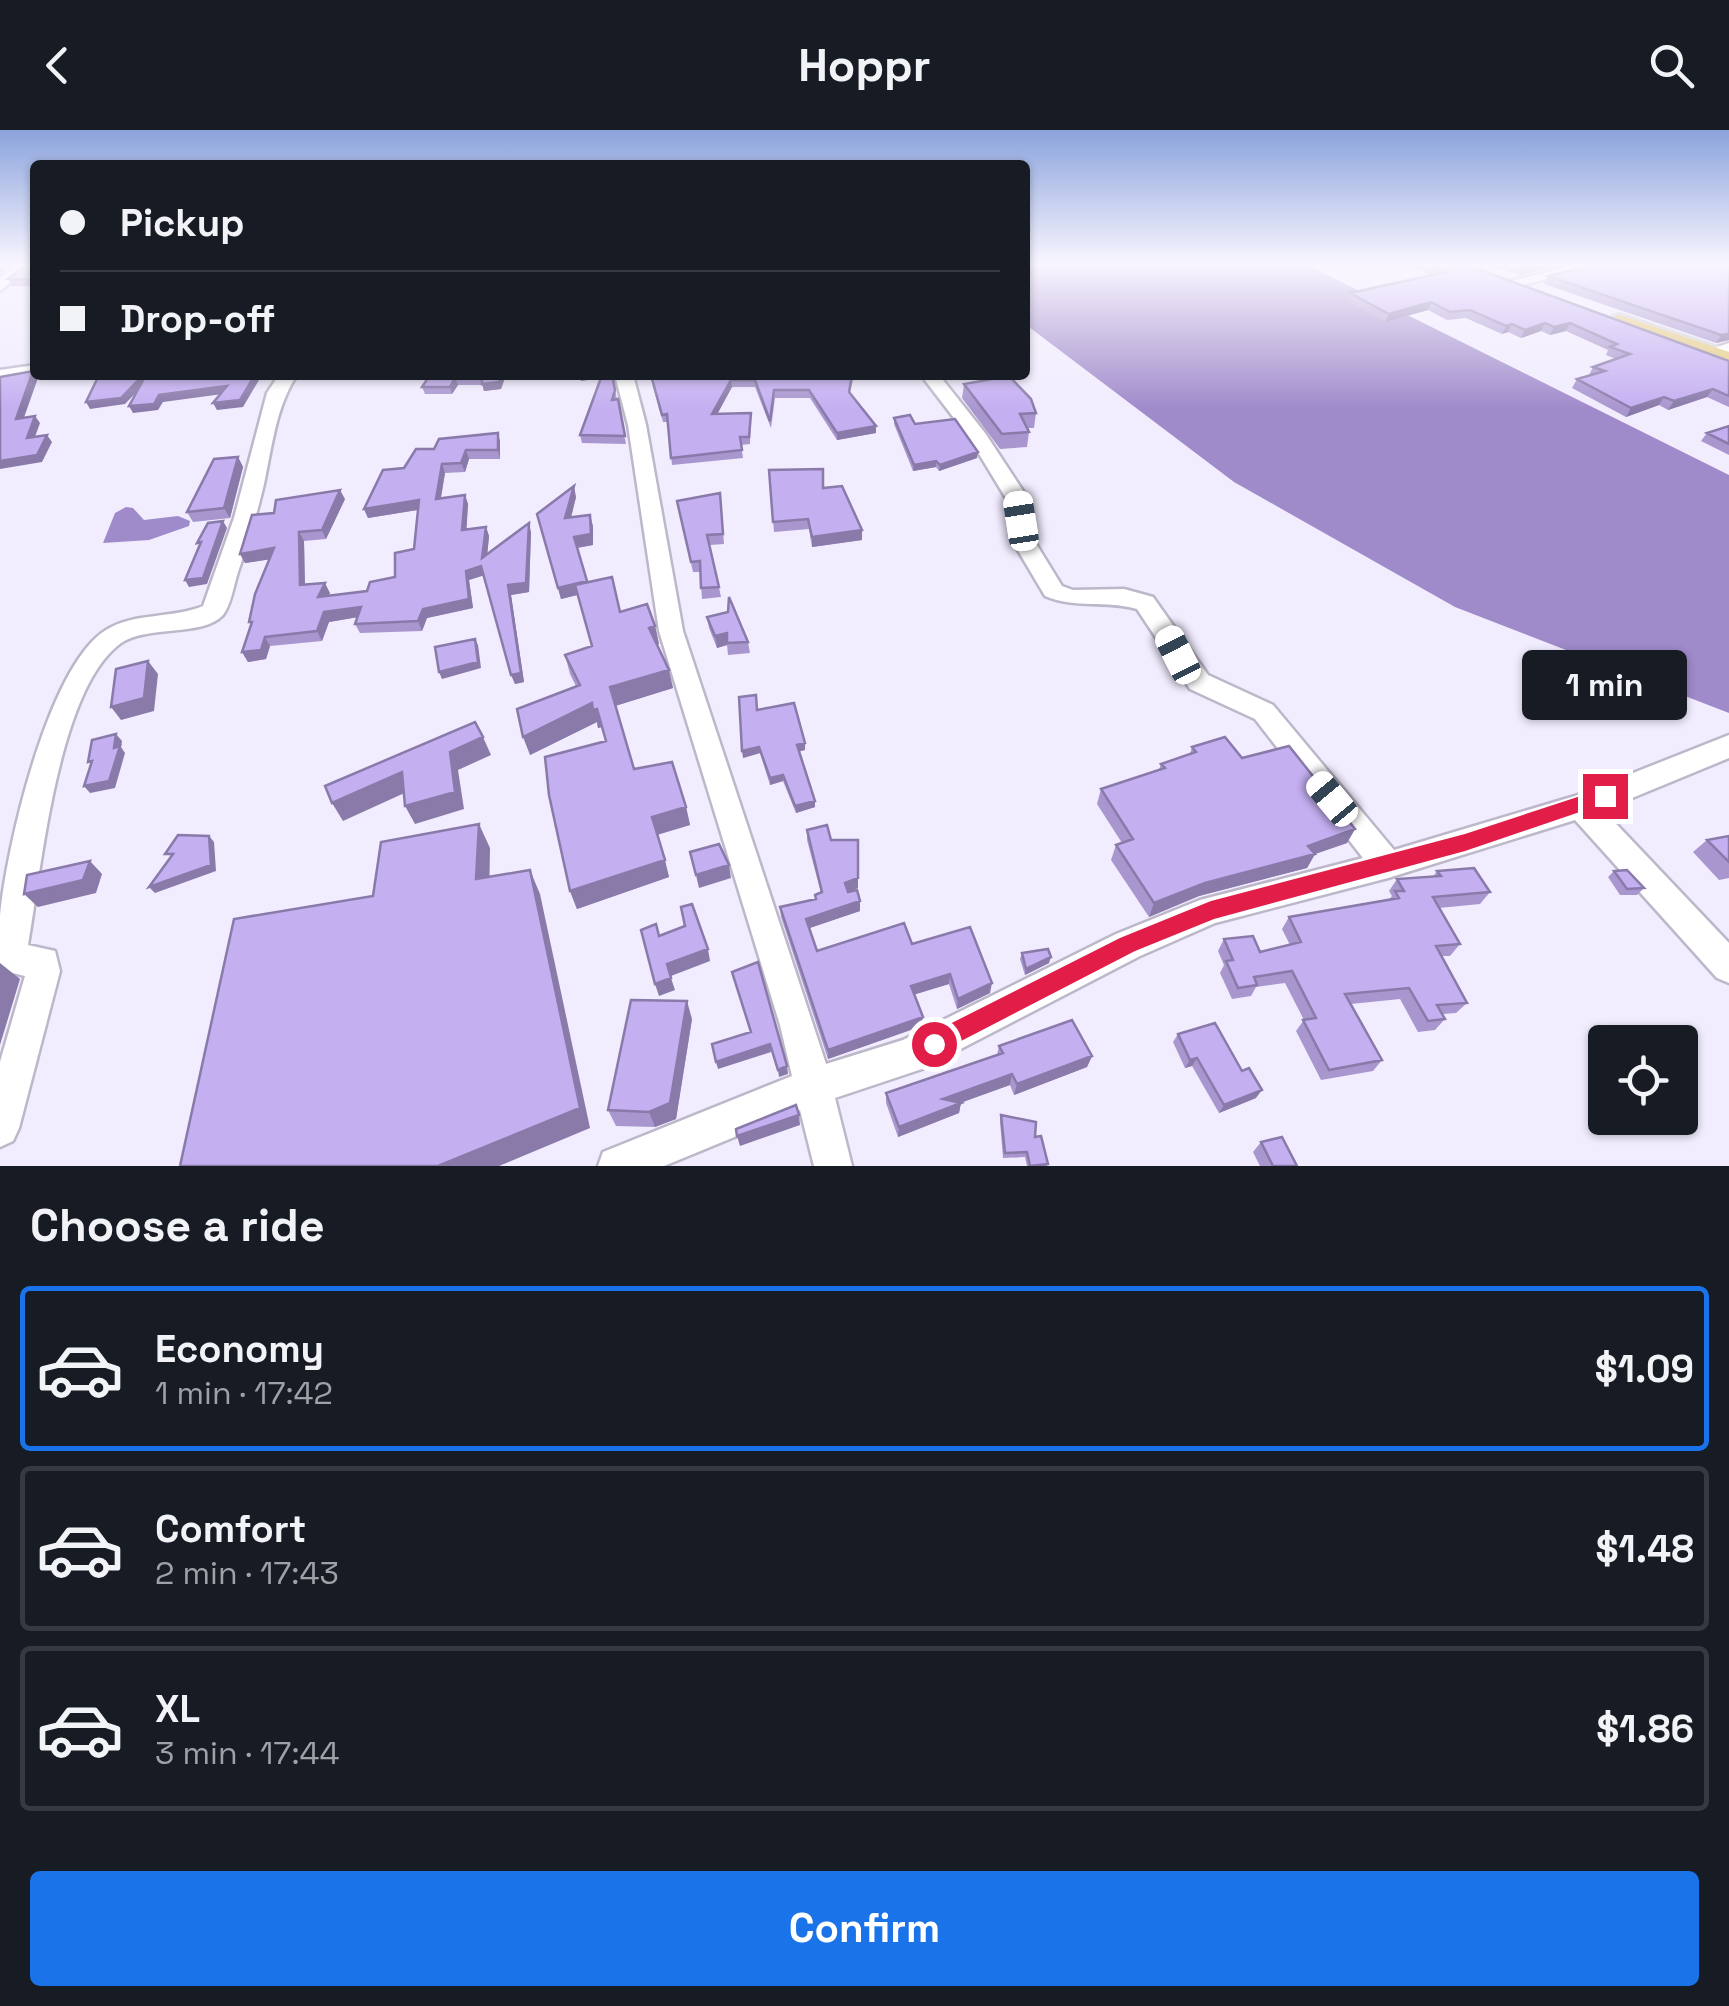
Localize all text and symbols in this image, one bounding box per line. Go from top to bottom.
text: Hoppr [798,37,931,94]
icon: back [30,38,85,93]
icon: search [1644,38,1699,93]
text: Pickup [120,199,244,247]
text: Drop-off [120,295,275,343]
car [1001,489,1041,553]
car [1151,621,1205,689]
callout: 1 min [1522,651,1688,721]
text: 1 min [1565,665,1644,705]
car [1301,766,1363,832]
route end [1583,774,1628,819]
route start [912,1022,957,1067]
map controls [1588,1025,1698,1135]
button: locate [1588,1025,1698,1135]
text: Choose a ride [30,1197,325,1254]
icon: car [35,1324,125,1414]
text: Economy [155,1325,324,1373]
text: $1.09 [1595,1345,1694,1393]
text: 1 min · 17:42 [155,1373,333,1413]
icon: car [35,1504,125,1594]
text: Comfort [155,1505,306,1553]
text: $1.48 [1596,1525,1694,1573]
text: 2 min · 17:43 [155,1553,339,1593]
icon: car [35,1684,125,1774]
text: XL [155,1685,200,1733]
text: $1.86 [1596,1705,1694,1753]
text: 3 min · 17:44 [155,1733,339,1773]
button: Confirm [30,1871,1699,1986]

